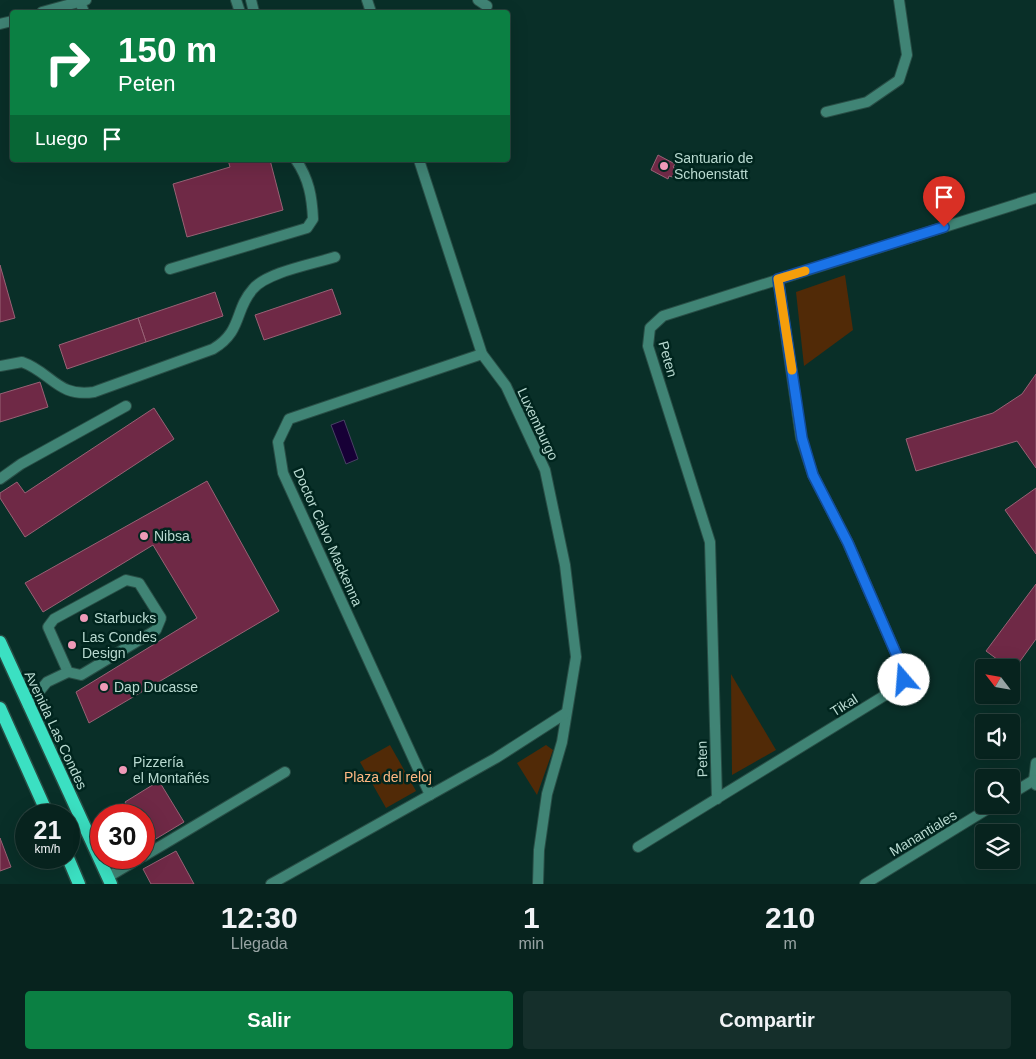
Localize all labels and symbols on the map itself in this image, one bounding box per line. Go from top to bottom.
place label: Santuario de Schoenstatt [674,150,754,182]
marker: Santuario de Schoenstatt [658,160,670,172]
pin [923,176,965,227]
street label: Peten [655,339,681,379]
street label: Luxemburgo [514,385,562,463]
street label: Doctor Calvo Mackenna [290,466,366,609]
place label: Nibsa [154,528,190,544]
marker: Nibsa [138,530,150,542]
place label: Starbucks [94,610,156,626]
marker: Starbucks [78,612,90,624]
place label: Las Condes Design [82,629,157,661]
marker: Las Condes Design [66,639,78,651]
position arrow [877,653,929,705]
north arrow [975,659,1020,704]
street label: Avenida Las Condes [22,668,90,792]
place label: Dap Ducasse [114,679,198,695]
marker: Dap Ducasse [98,681,110,693]
street label: Tikal [827,691,861,719]
street label: Peten [694,741,710,777]
place label: Pizzería el Montañés [133,754,209,786]
marker: Pizzería el Montañés [117,764,129,776]
park label: Plaza del reloj [344,769,432,785]
speed limit sign: 30 [90,804,155,869]
street label: Manantiales [887,807,959,859]

